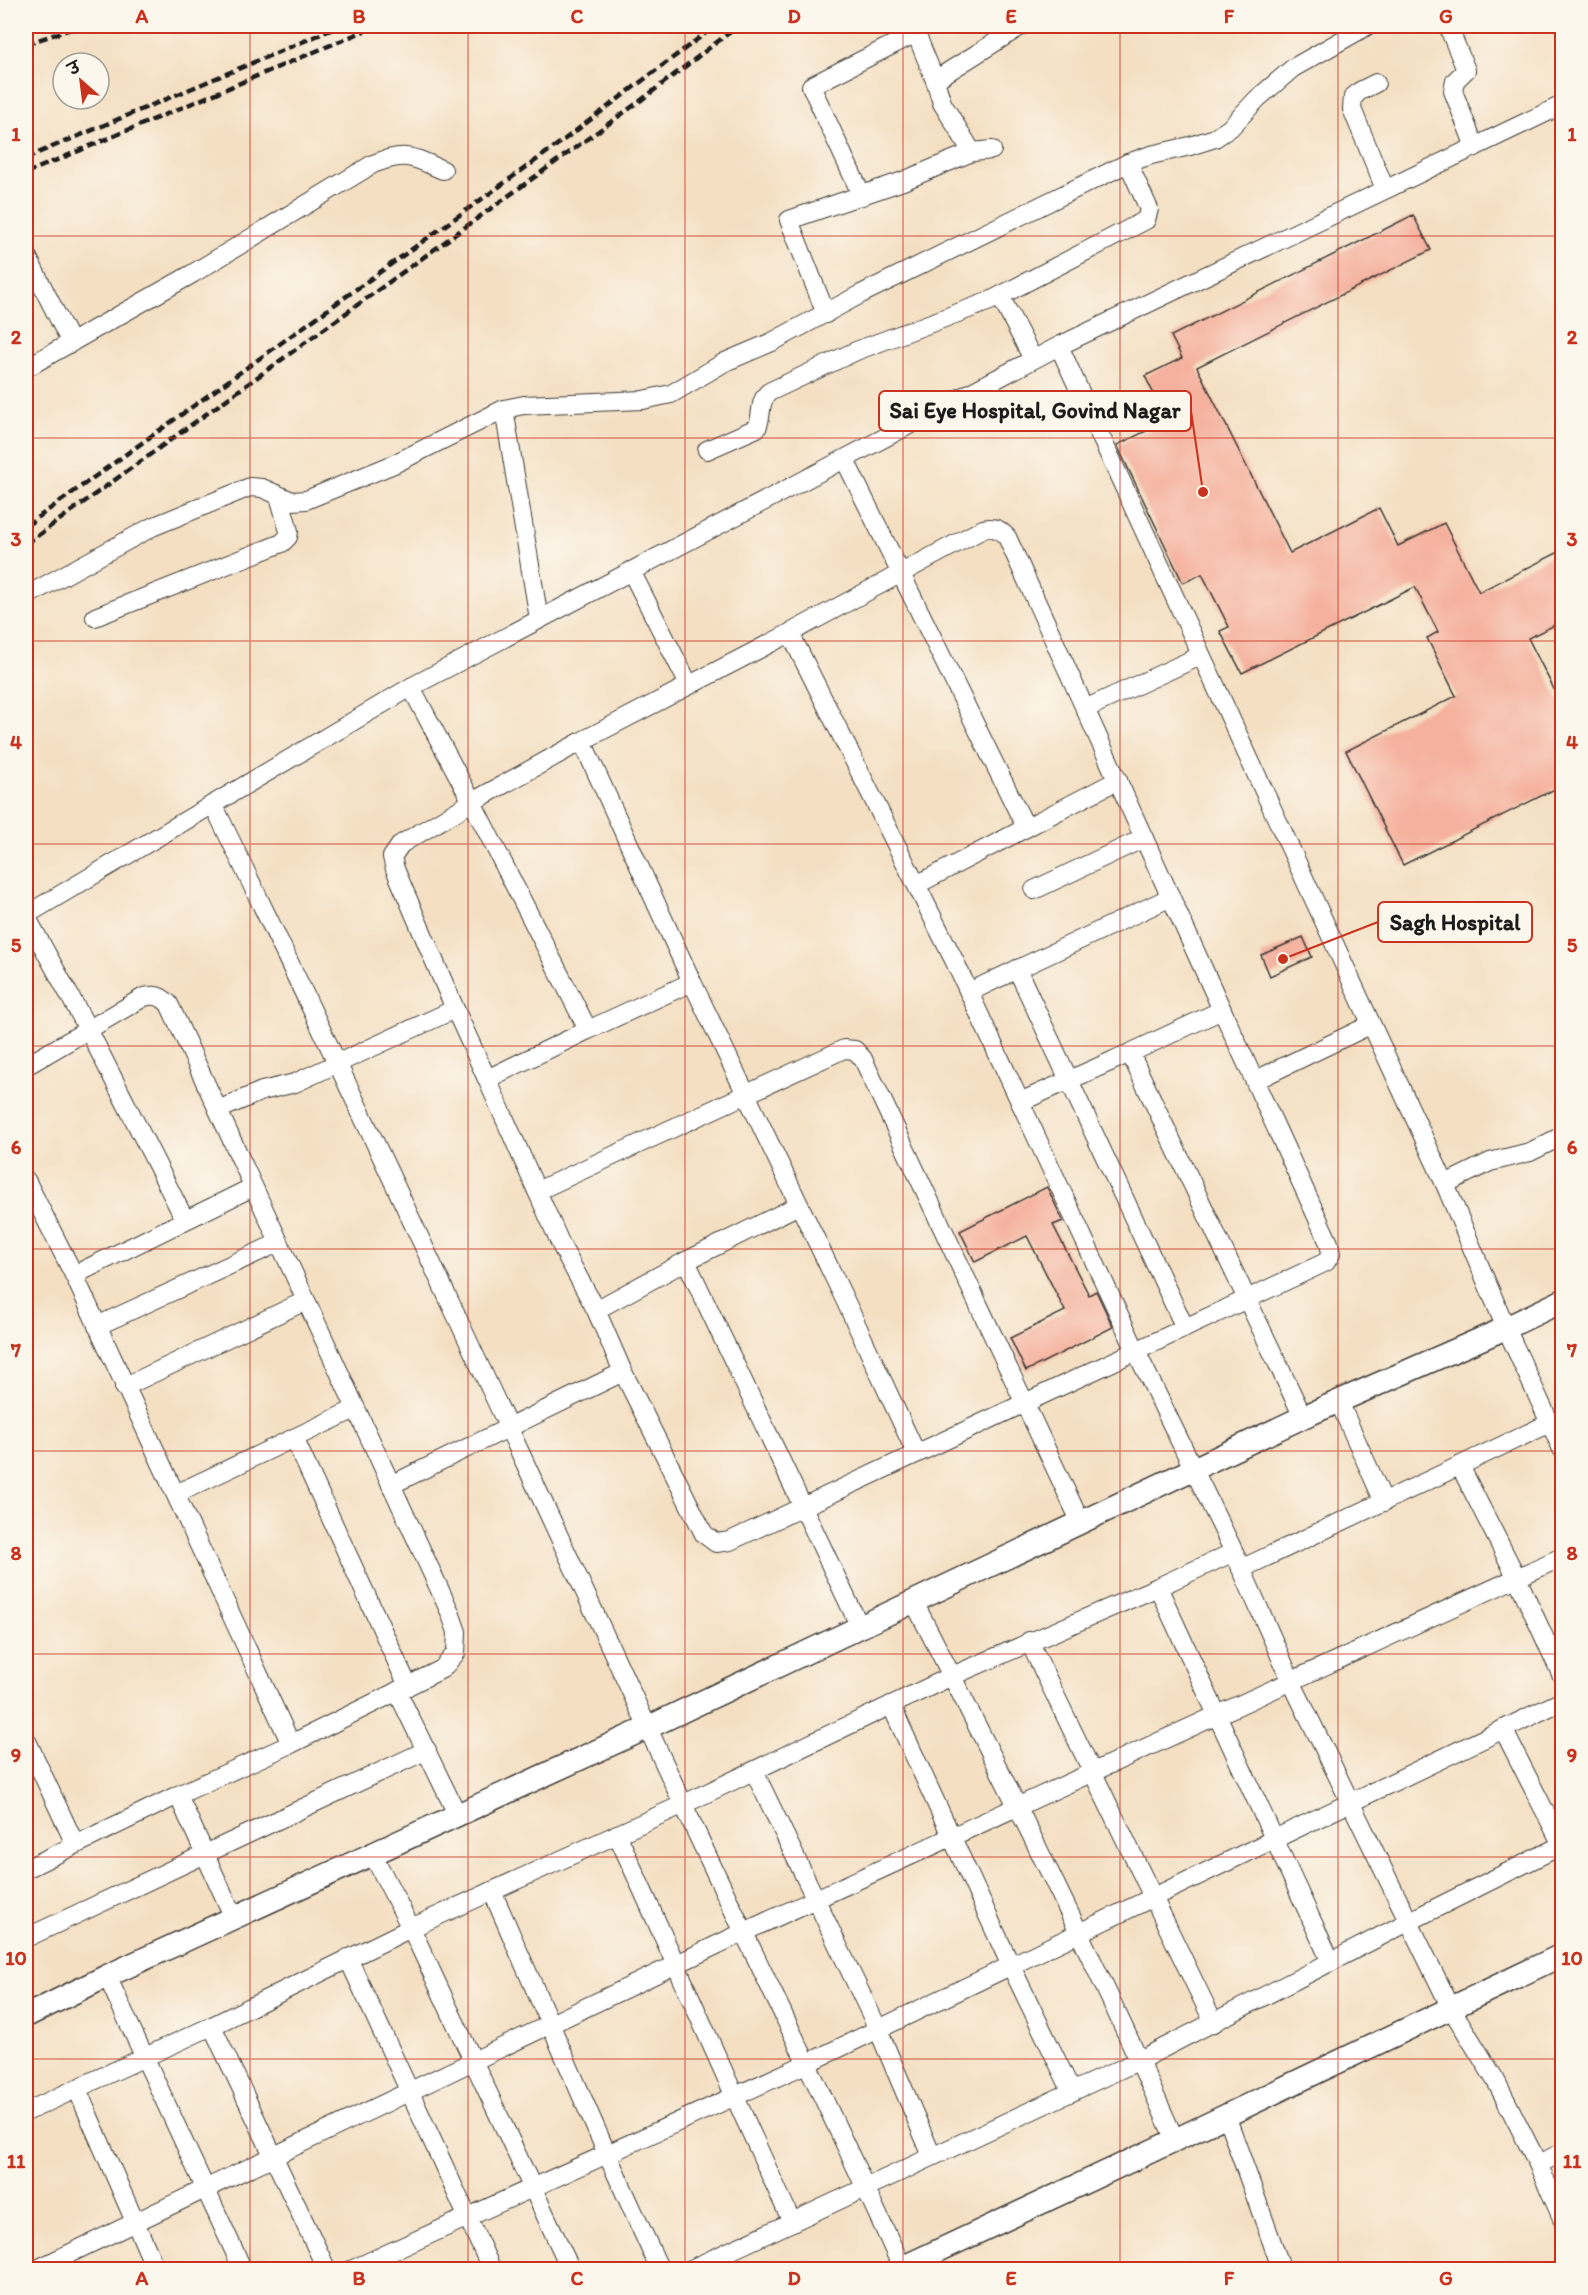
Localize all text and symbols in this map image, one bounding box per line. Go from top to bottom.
text: A [135,4,149,28]
text: B [353,4,366,28]
text: C [571,4,584,28]
text: D [787,4,801,28]
text: E [1005,4,1017,28]
text: F [1224,4,1235,28]
text: G [1439,4,1453,28]
north arrow [51,51,111,111]
text: उ [63,57,85,80]
text: 1 [11,122,21,146]
text: 1 [1567,122,1577,146]
text: 2 [11,325,22,349]
text: 2 [1567,325,1578,349]
callout: Sai Eye Hospital, Govind Nagar [879,391,1191,431]
text: Sai Eye Hospital, Govind Nagar [889,397,1182,424]
text: 3 [11,527,22,551]
text: 3 [1567,527,1578,551]
text: 4 [10,730,22,754]
text: 4 [1566,730,1578,754]
callout: Sagh Hospital [1378,902,1532,942]
text: Sagh Hospital [1390,909,1521,936]
text: 5 [11,933,22,957]
text: 5 [1567,933,1578,957]
text: 6 [11,1135,22,1159]
text: 6 [1567,1135,1578,1159]
text: 7 [10,1338,21,1362]
text: 7 [1566,1338,1577,1362]
text: 8 [11,1541,22,1565]
text: 8 [1567,1541,1578,1565]
text: 9 [11,1743,21,1767]
text: 9 [1567,1743,1577,1767]
text: 10 [5,1946,27,1970]
text: 10 [1561,1946,1583,1970]
text: 11 [7,2149,26,2173]
text: 11 [1563,2149,1582,2173]
text: A [135,2266,149,2290]
text: B [353,2266,366,2290]
text: C [571,2266,584,2290]
text: D [787,2266,801,2290]
text: E [1005,2266,1017,2290]
text: F [1224,2266,1235,2290]
text: G [1439,2266,1453,2290]

